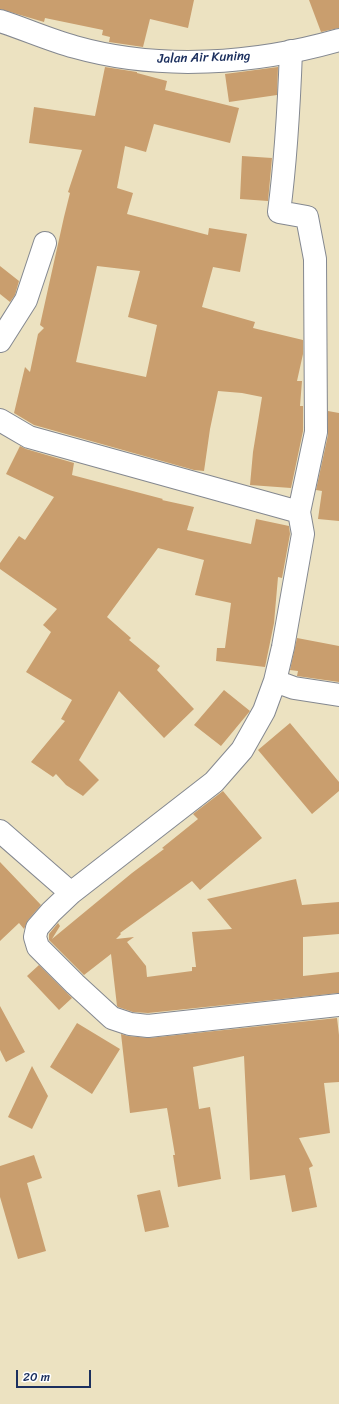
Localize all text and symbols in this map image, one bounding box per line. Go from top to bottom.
street label: Jalan Air Kuning [157,49,251,67]
scale bar [18,1362,93,1388]
text: 20 m [23,1366,50,1388]

